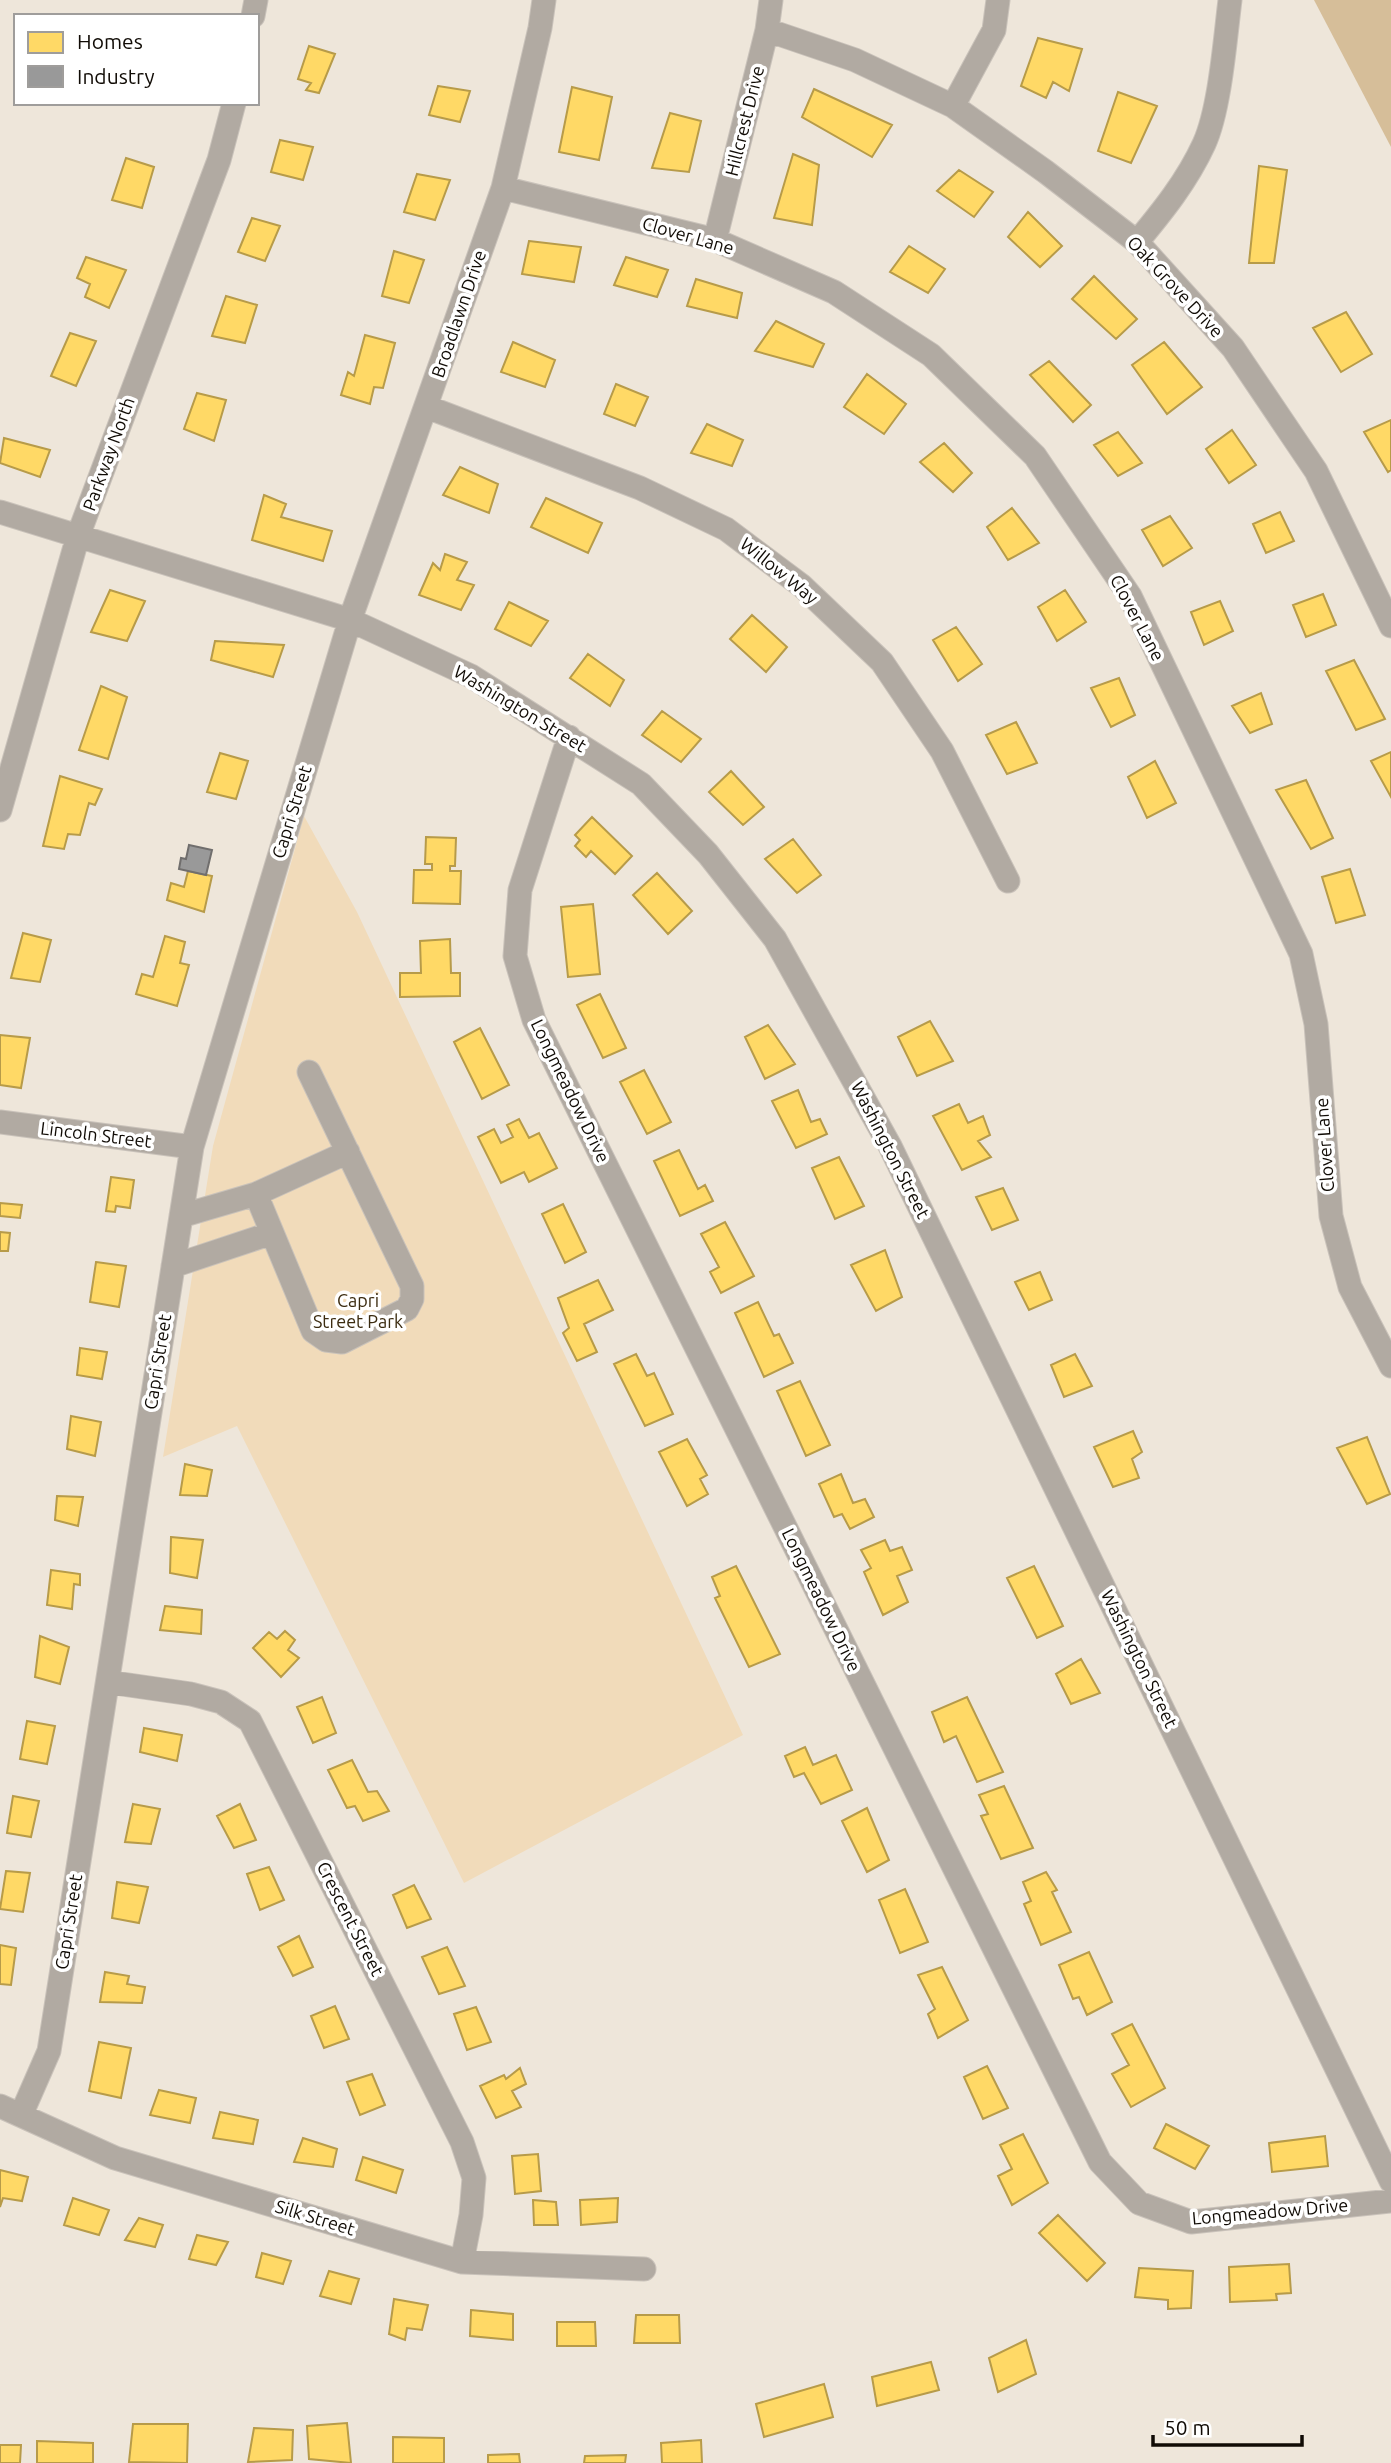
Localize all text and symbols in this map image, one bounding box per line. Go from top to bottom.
legend [14,14,259,105]
text: Homes [77,29,143,53]
text: Industry [77,64,155,88]
street label: Hillcrest Drive [721,64,767,178]
street label: Clover Lane [640,212,736,258]
street label: Oak Grove Drive [1124,232,1228,341]
street label: Broadlawn Drive [427,247,489,380]
street label: Parkway North [78,394,138,513]
street label: Willow Way [737,533,823,608]
street label: Clover Lane [1107,571,1169,664]
street label: Washington Street [451,661,590,756]
street label: Capri Street [267,763,315,861]
street label: Longmeadow Drive [528,1016,614,1165]
street label: Washington Street [848,1078,934,1221]
street label: Clover Lane [1311,1097,1337,1193]
street label: Lincoln Street [39,1117,153,1151]
park label: Capri Street Park [313,1290,403,1331]
street label: Capri Street [140,1313,174,1411]
street label: Longmeadow Drive [779,1525,865,1674]
street label: Washington Street [1098,1586,1182,1731]
street label: Crescent Street [313,1858,388,1979]
street label: Capri Street [51,1873,85,1971]
street label: Longmeadow Drive [1191,2194,1349,2228]
street label: Silk Street [273,2195,357,2239]
scale bar [1153,2404,1302,2448]
text: 50 m [1164,2415,1211,2439]

